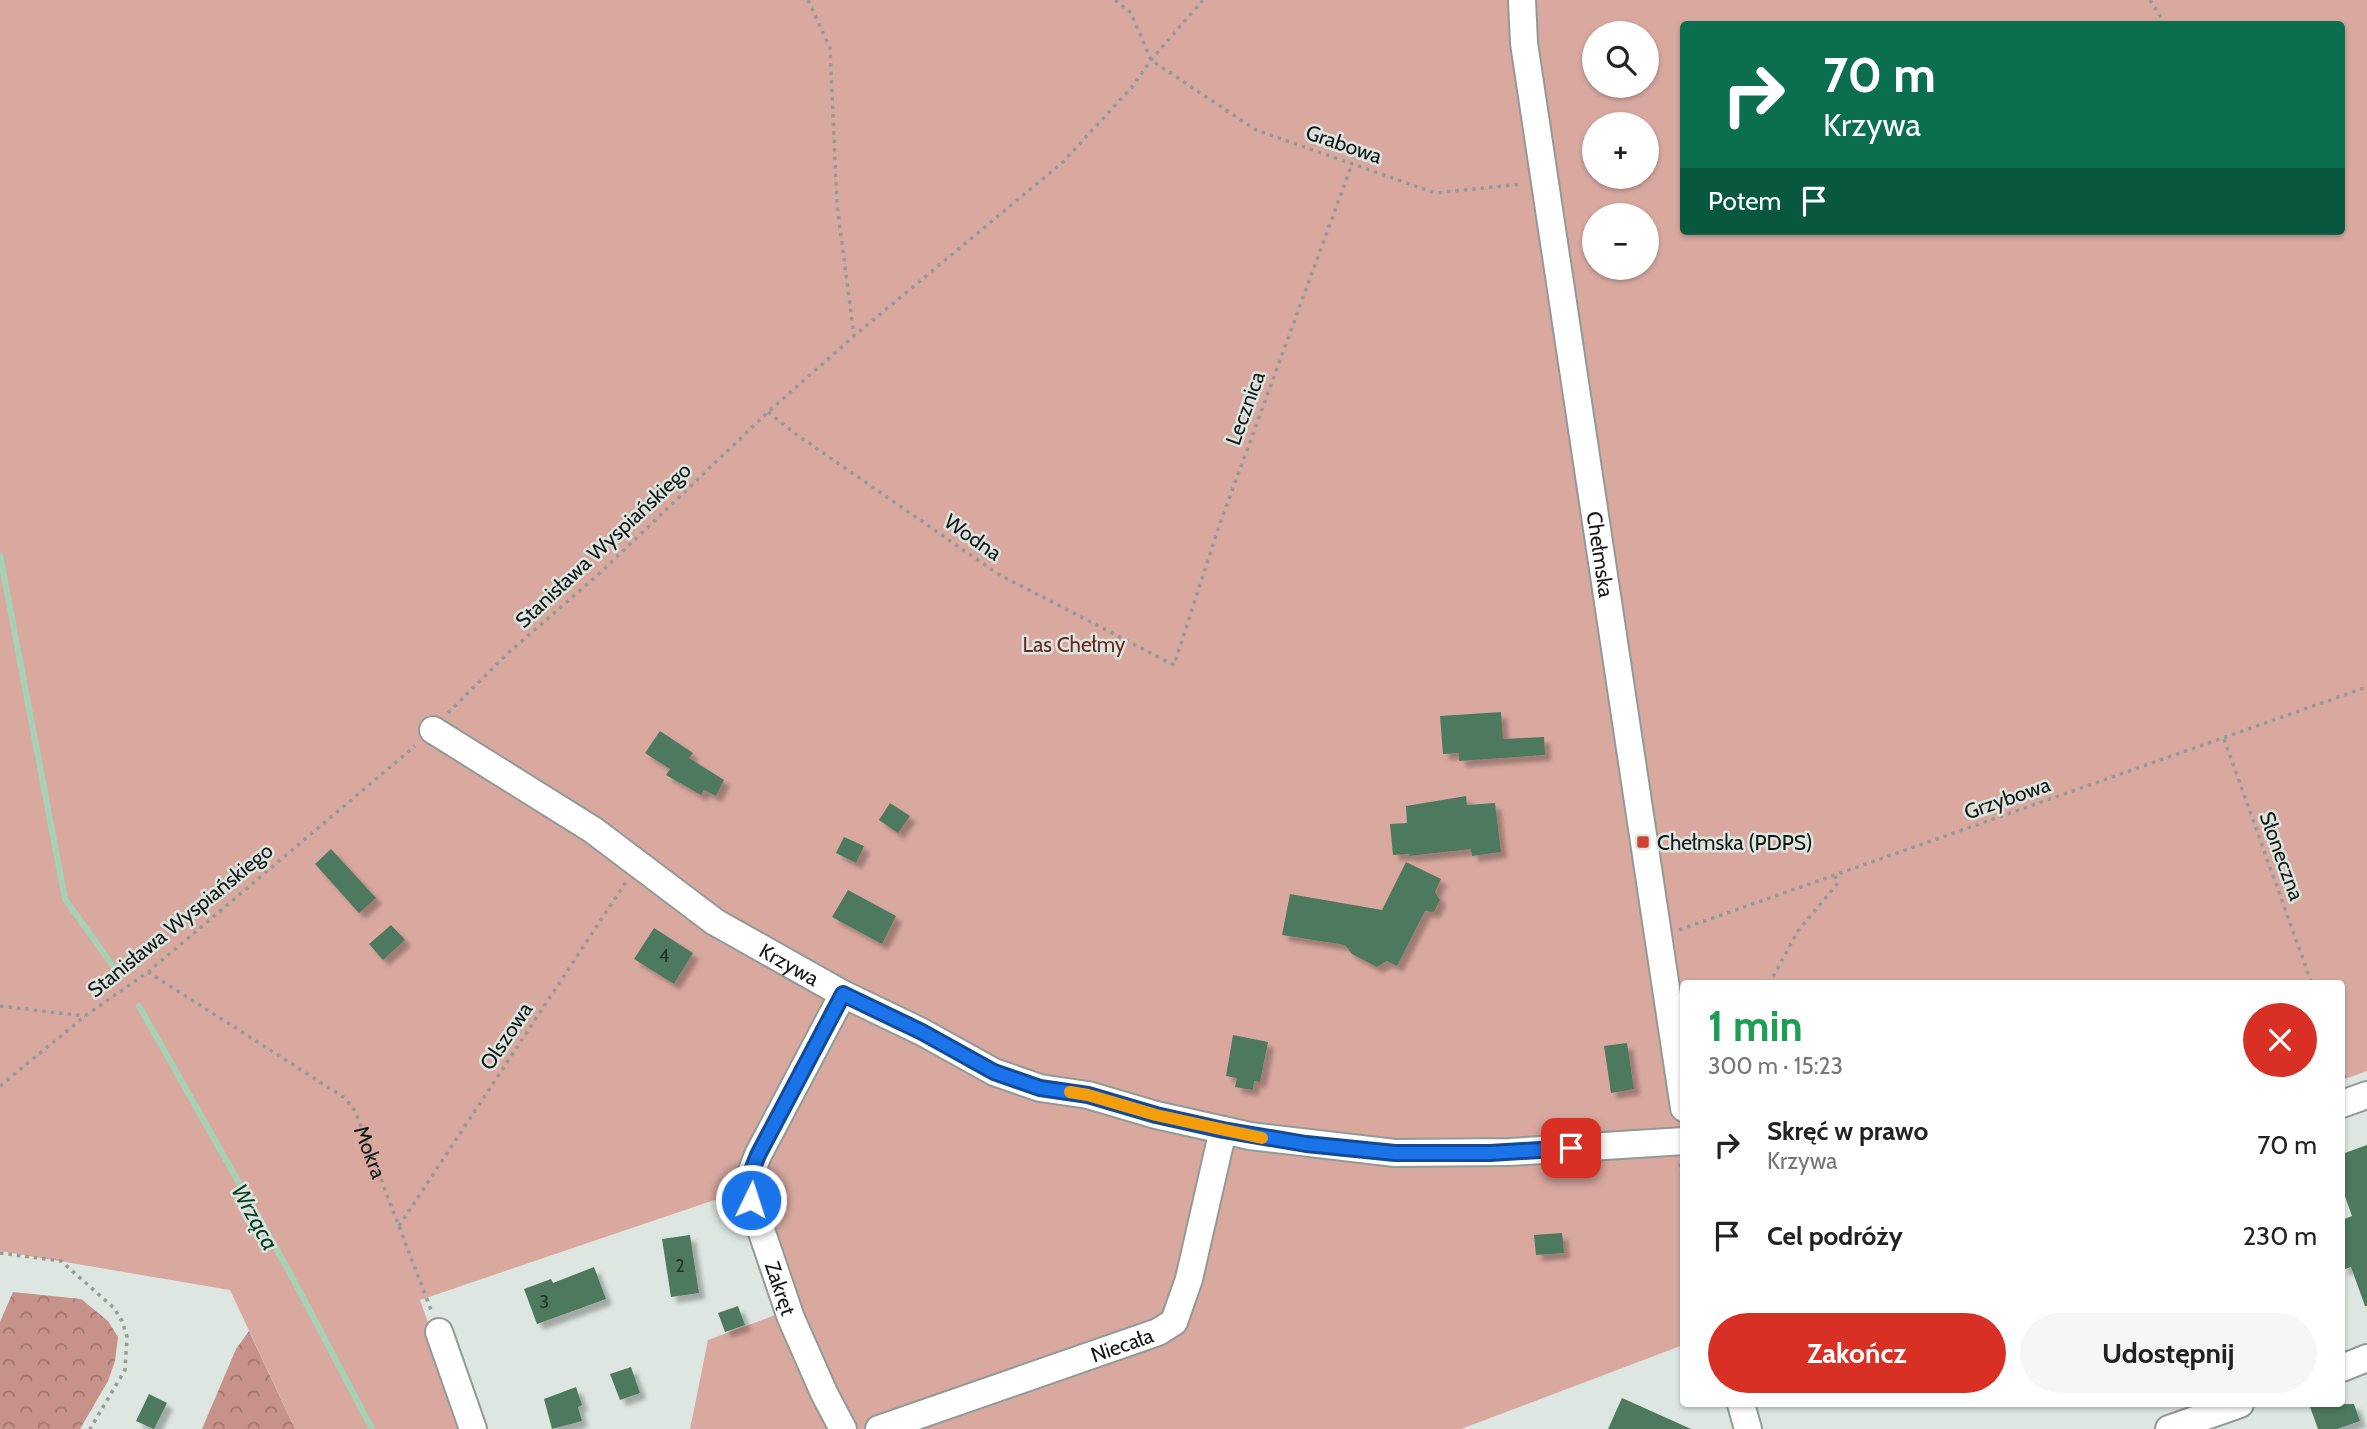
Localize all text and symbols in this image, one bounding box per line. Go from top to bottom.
map controls [1582,21,1659,280]
button: search [1582,21,1659,98]
text: 70 m [1823,45,1936,104]
icon: right [1708,49,1799,140]
text: Krzywa [1823,105,1921,144]
button: + [1582,112,1659,189]
street label: Grabowa [1303,119,1385,169]
icon: arrive [1795,182,1833,220]
text: Potem [1708,185,1781,217]
button: − [1582,203,1659,280]
street label: Lecznica [1220,368,1270,448]
street label: Stanisława Wyspiańskiego [510,457,696,633]
street label: Wodna [940,508,1006,566]
street label: Chełmska [1582,510,1620,599]
park label: Las Chełmy [1023,632,1126,657]
street label: Grzybowa [1961,772,2053,824]
street label: Słoneczna [2254,808,2310,904]
place label: Chełmska (PDPS) [1657,830,1812,855]
marker: Chełmska (PDPS) [1635,834,1651,850]
street label: Stanisława Wyspiańskiego [82,838,278,1002]
street label: Krzywa [755,937,824,991]
house number: 4 [659,945,669,967]
street label: Olszowa [474,997,538,1075]
text: 1 min [1708,1000,1803,1052]
button: close [2243,1003,2317,1077]
text: 300 m · 15:23 [1708,1052,1843,1080]
text: Skręć w prawo [1767,1115,1928,1147]
pin [1541,1118,1601,1178]
street label: Mokra [349,1122,392,1182]
icon: right [1708,1126,1746,1164]
icon: arrive [1552,1129,1590,1167]
text: 70 m [2257,1129,2317,1161]
text: Krzywa [1767,1147,1837,1175]
position arrow [714,1163,788,1237]
water label: Wrząca [225,1179,285,1255]
icon: arrive [1708,1217,1746,1255]
text: Cel podróży [1767,1220,1903,1252]
text: 230 m [2243,1220,2317,1252]
house number: 2 [675,1255,685,1277]
street label: Zakręt [760,1258,802,1318]
house number: 3 [539,1291,549,1313]
button: Zakończ [1708,1313,2006,1393]
button: Udostępnij [2020,1313,2317,1393]
street label: Niecała [1087,1322,1156,1367]

